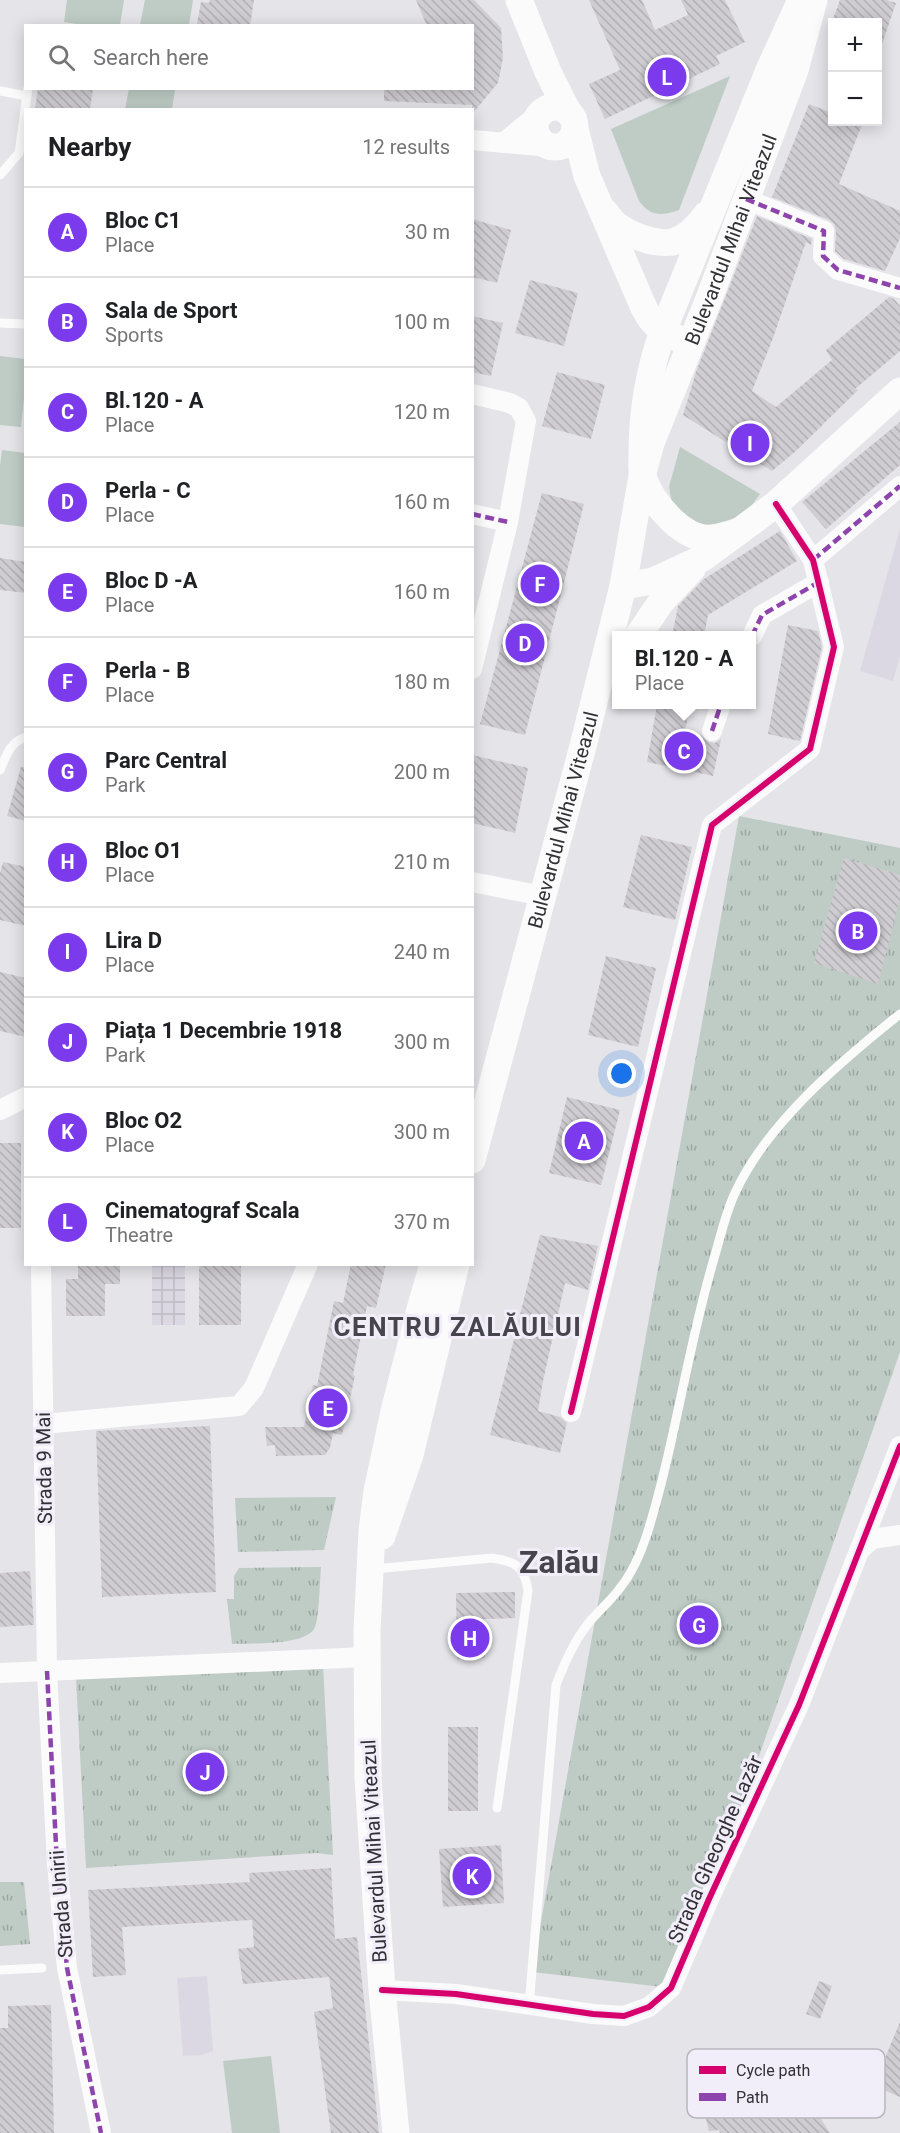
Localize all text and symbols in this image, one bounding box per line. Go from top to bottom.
map controls [828,18,882,126]
button: + [828,18,882,72]
search box [24,24,474,90]
icon: search [45,41,78,74]
text: Search here [93,45,209,70]
pin: L [648,54,686,100]
button: − [828,72,882,126]
street label: Bulevardul Mihai Viteazul [680,131,782,348]
text: Nearby [48,132,131,162]
text: 12 results [362,135,450,159]
text: Bloc C1 [105,208,181,233]
text: A [61,220,74,244]
text: 30 m [405,220,450,244]
text: Place [105,233,154,257]
text: Sala de Sport [105,298,238,323]
text: B [61,310,74,334]
text: 100 m [394,310,450,334]
text: Sports [105,323,164,347]
text: Bl.120 - A [105,388,204,413]
text: C [61,400,74,424]
text: 120 m [394,400,450,424]
text: Place [105,413,154,437]
pin: I [730,420,770,466]
text: Perla - C [105,478,191,503]
text: D [61,490,74,514]
text: 160 m [394,490,450,514]
text: Place [105,503,154,527]
pin: F [520,562,560,606]
text: Bloc D -A [105,568,197,593]
text: E [62,580,73,604]
text: 160 m [394,580,450,604]
text: Place [105,593,154,617]
pin: D [506,620,544,666]
popup [612,631,756,709]
text: Bl.120 - A [635,646,733,671]
text: Perla - B [105,658,190,683]
text: F [62,670,73,694]
text: 180 m [394,670,450,694]
text: Place [635,671,684,695]
text: Place [105,683,154,707]
street label: Bulevardul Mihai Viteazul [523,709,603,931]
pin: C [664,728,704,774]
text: Parc Central [105,748,227,773]
text: G [61,760,74,784]
text: 200 m [394,760,450,784]
text: Park [105,773,145,797]
text: Bloc O1 [105,838,182,863]
text: H [60,850,75,874]
text: 210 m [394,850,450,874]
text: Place [105,863,154,887]
pin: B [838,908,878,954]
text: Lira D [105,928,162,953]
text: I [65,940,70,964]
text: 240 m [394,940,450,964]
text: Place [105,953,154,977]
text: Piața 1 Decembrie 1918 [105,1018,342,1043]
text: J [62,1030,73,1054]
text: 300 m [394,1030,450,1054]
text: Park [105,1043,145,1067]
your location [607,1059,636,1088]
text: Bloc O2 [105,1108,182,1133]
pin: A [564,1118,604,1164]
text: K [61,1120,74,1144]
text: 300 m [394,1120,450,1144]
text: Place [105,1133,154,1157]
text: Cinematograf Scala [105,1198,300,1223]
text: L [62,1210,73,1234]
text: 370 m [394,1210,450,1234]
text: Theatre [105,1223,173,1247]
district label: CENTRU ZALĂULUI [334,1312,582,1342]
pin: E [308,1386,348,1430]
street label: Strada 9 Mai [31,1412,57,1524]
district label: Zalău [519,1543,599,1581]
pin: G [680,1602,718,1648]
pin: H [450,1616,490,1660]
street label: Bulevardul Mihai Viteazul [356,1739,392,1963]
pin: J [186,1750,224,1794]
street label: Strada Gheorghe Lazăr [663,1751,767,1947]
street label: Strada Unirii [44,1849,78,1959]
pin: K [452,1854,492,1898]
legend [687,2049,885,2118]
text: Cycle path [736,2061,810,2080]
text: Path [736,2088,769,2107]

